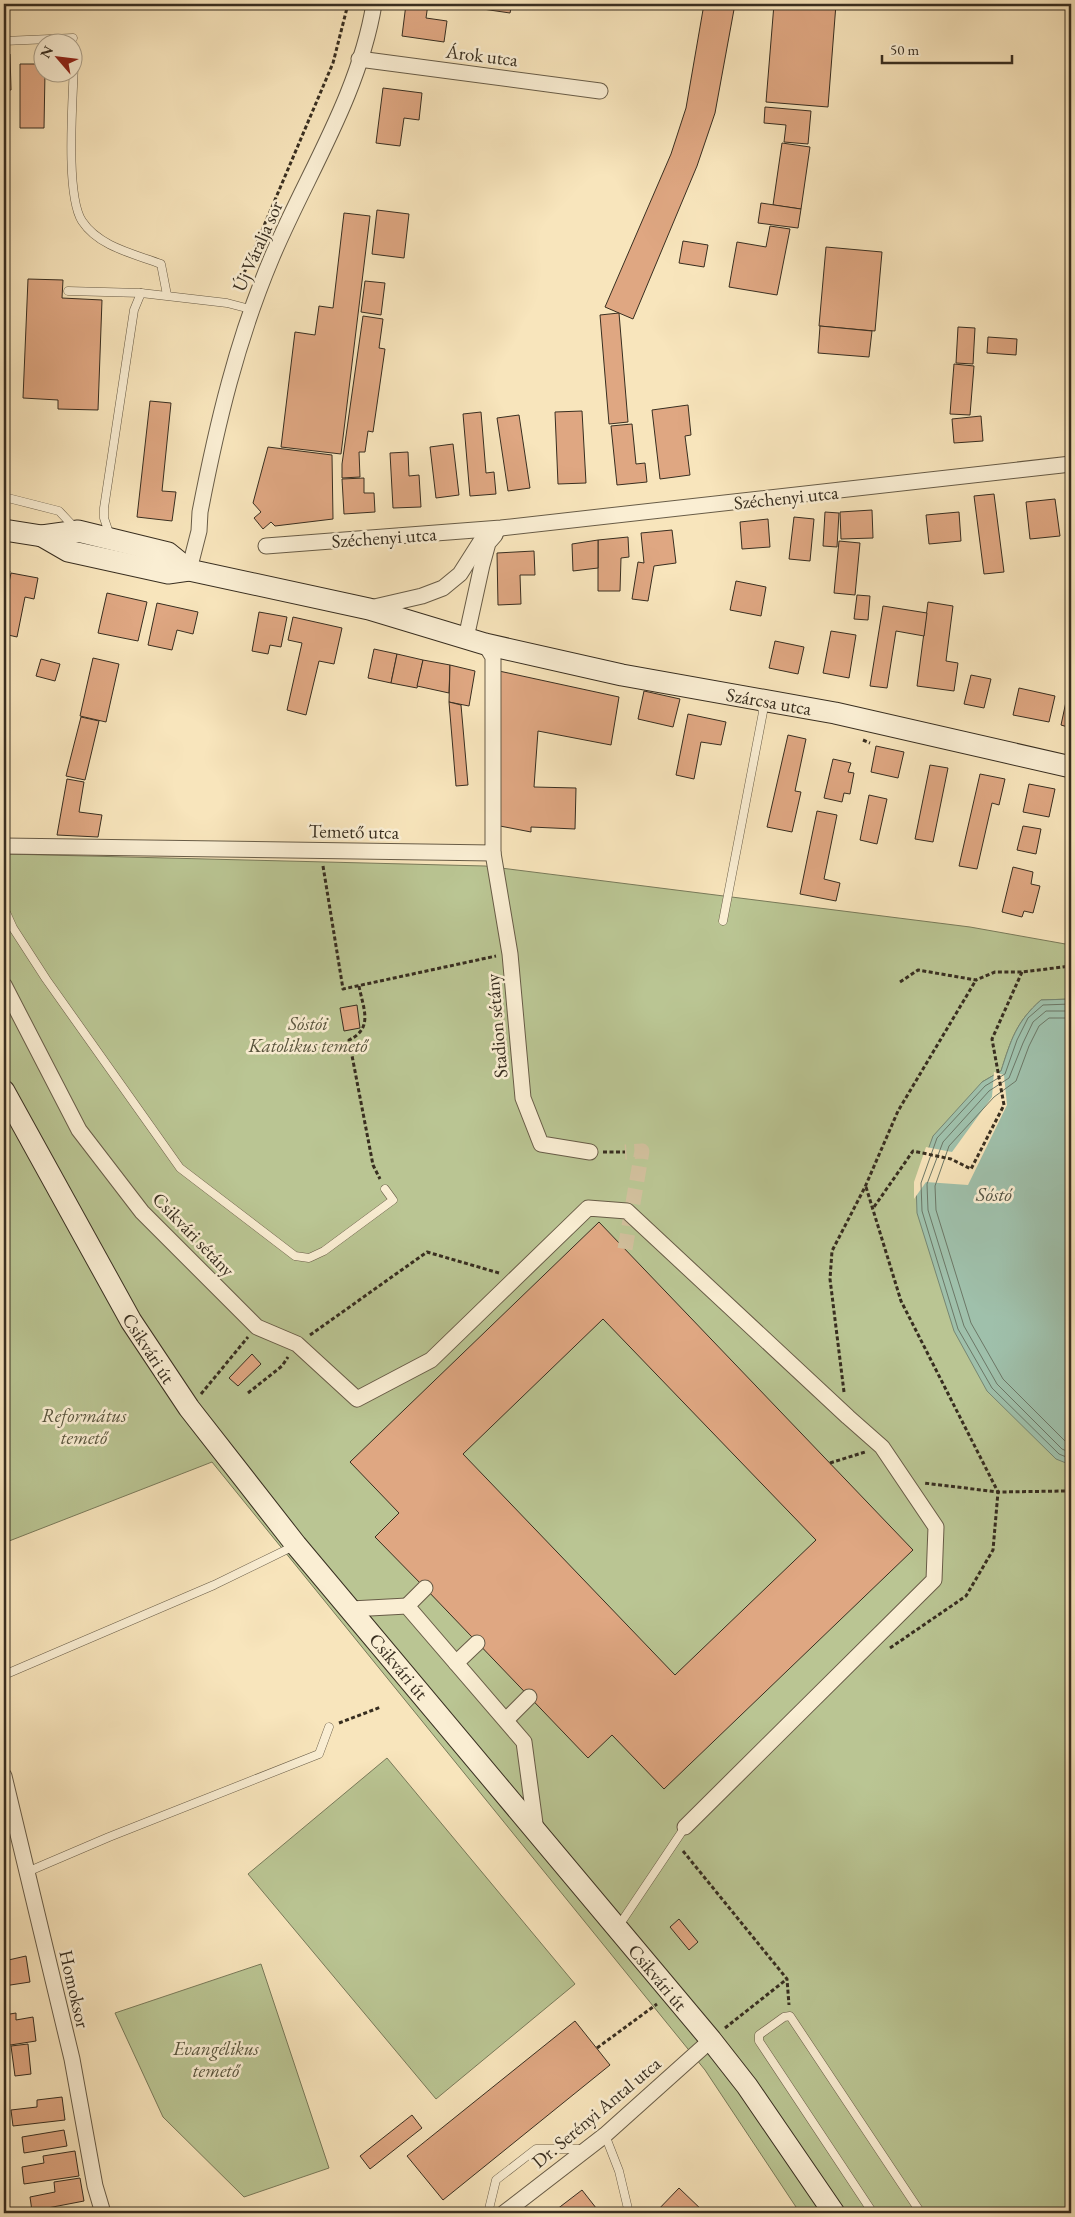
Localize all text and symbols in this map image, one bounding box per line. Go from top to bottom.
north arrow [32,32,82,82]
scale bar [882,32,1012,64]
street label: Árok utca [444,39,520,72]
text: 50 m [890,40,919,59]
text: N [36,42,57,61]
street label: Új Váralja sor [226,196,289,295]
street label: Széchenyi utca [732,480,840,515]
street label: Széchenyi utca [331,521,438,554]
street label: Szárcsa utca [724,682,814,721]
street label: Temető utca [309,818,400,845]
street label: Stadion sétány [479,972,514,1079]
park label: Sóstói Katolikus temető [247,1011,369,1058]
water label: Sóstó [975,1181,1013,1207]
street label: Csikvári sétány [147,1187,241,1282]
street label: Csikvári út [116,1308,181,1388]
park label: Református temető [42,1403,127,1450]
street label: Csikvári út [363,1628,434,1705]
street label: Csikvári út [622,1939,693,2016]
street label: Homoksor [53,1948,96,2031]
park label: Evangélikus temető [172,2036,260,2083]
street label: Dr. Serényi Antal utca [527,2051,666,2174]

